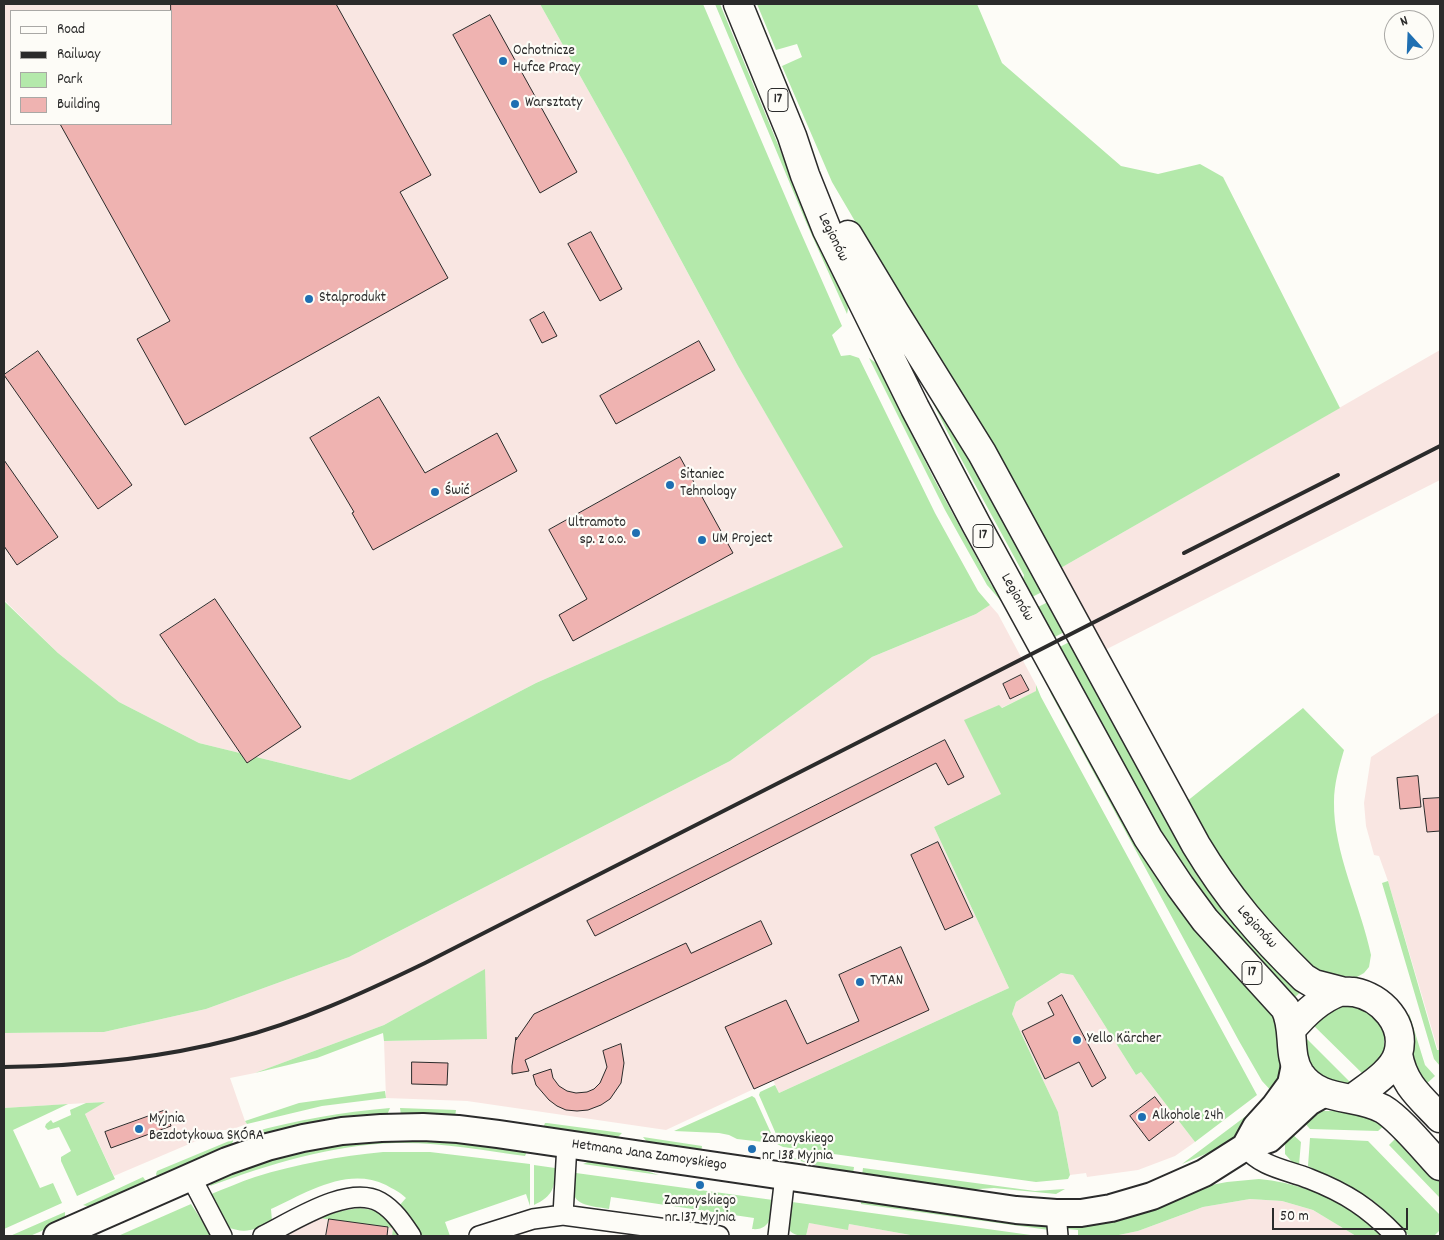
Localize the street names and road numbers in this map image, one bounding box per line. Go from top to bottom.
road number: 17 [768,88,788,112]
street label: Legionów [813,211,851,265]
road number: 17 [973,524,993,548]
street label: Legionów [996,571,1036,625]
street label: Legionów [1232,903,1280,953]
road number: 17 [1242,961,1262,984]
street label: Hetmana Jana Zamoyskiego [570,1136,728,1176]

